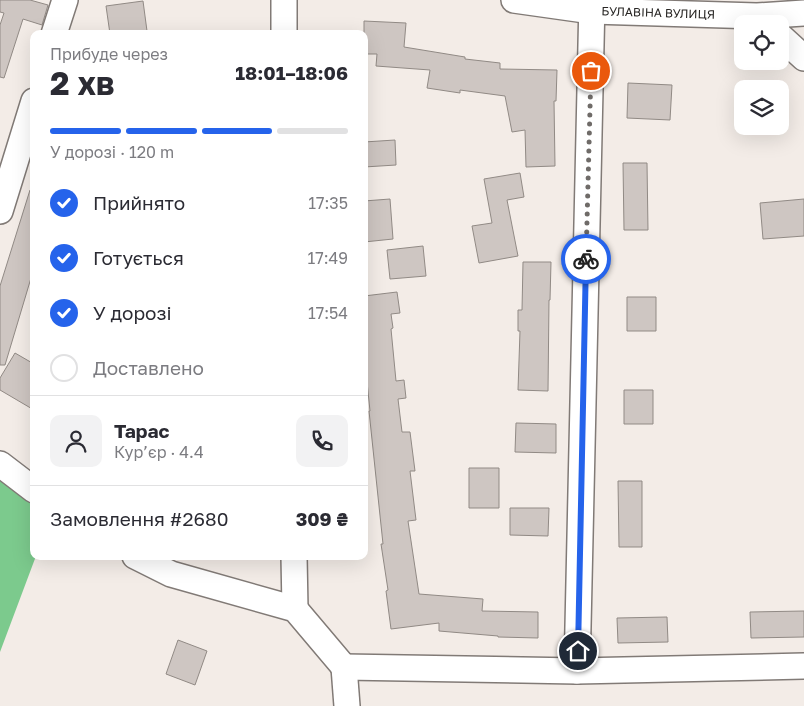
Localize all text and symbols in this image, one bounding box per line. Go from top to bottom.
street label: БУЛАВІНА ВУЛИЦЯ [601,3,715,22]
map controls [734,15,789,135]
button: locate [734,15,789,70]
text: Прибуде через [50,44,168,64]
pin [570,50,612,92]
icon: bag [577,57,605,85]
text: 18:01–18:06 [235,61,348,84]
text: 2 хв [50,64,115,102]
button: layers [734,80,789,135]
text: У дорозі · 120 m [50,142,174,162]
icon: check [50,189,78,217]
text: Прийнято [93,191,185,214]
text: 17:35 [308,193,348,213]
courier [561,234,611,284]
icon: check [50,244,78,272]
icon: bike [572,245,600,273]
text: Готується [93,246,184,269]
text: 17:49 [308,248,348,268]
icon: check [50,299,78,327]
text: У дорозі [93,301,172,324]
text: 17:54 [308,303,348,323]
text: Доставлено [93,356,204,379]
button: person [50,415,102,467]
button: phone [296,415,348,467]
text: Тарас [114,419,169,442]
text: Кур’єр · 4.4 [114,442,204,462]
text: Замовлення #2680 [50,507,228,530]
text: 309 ₴ [296,507,348,530]
pin [557,630,599,672]
icon: home [564,637,592,665]

